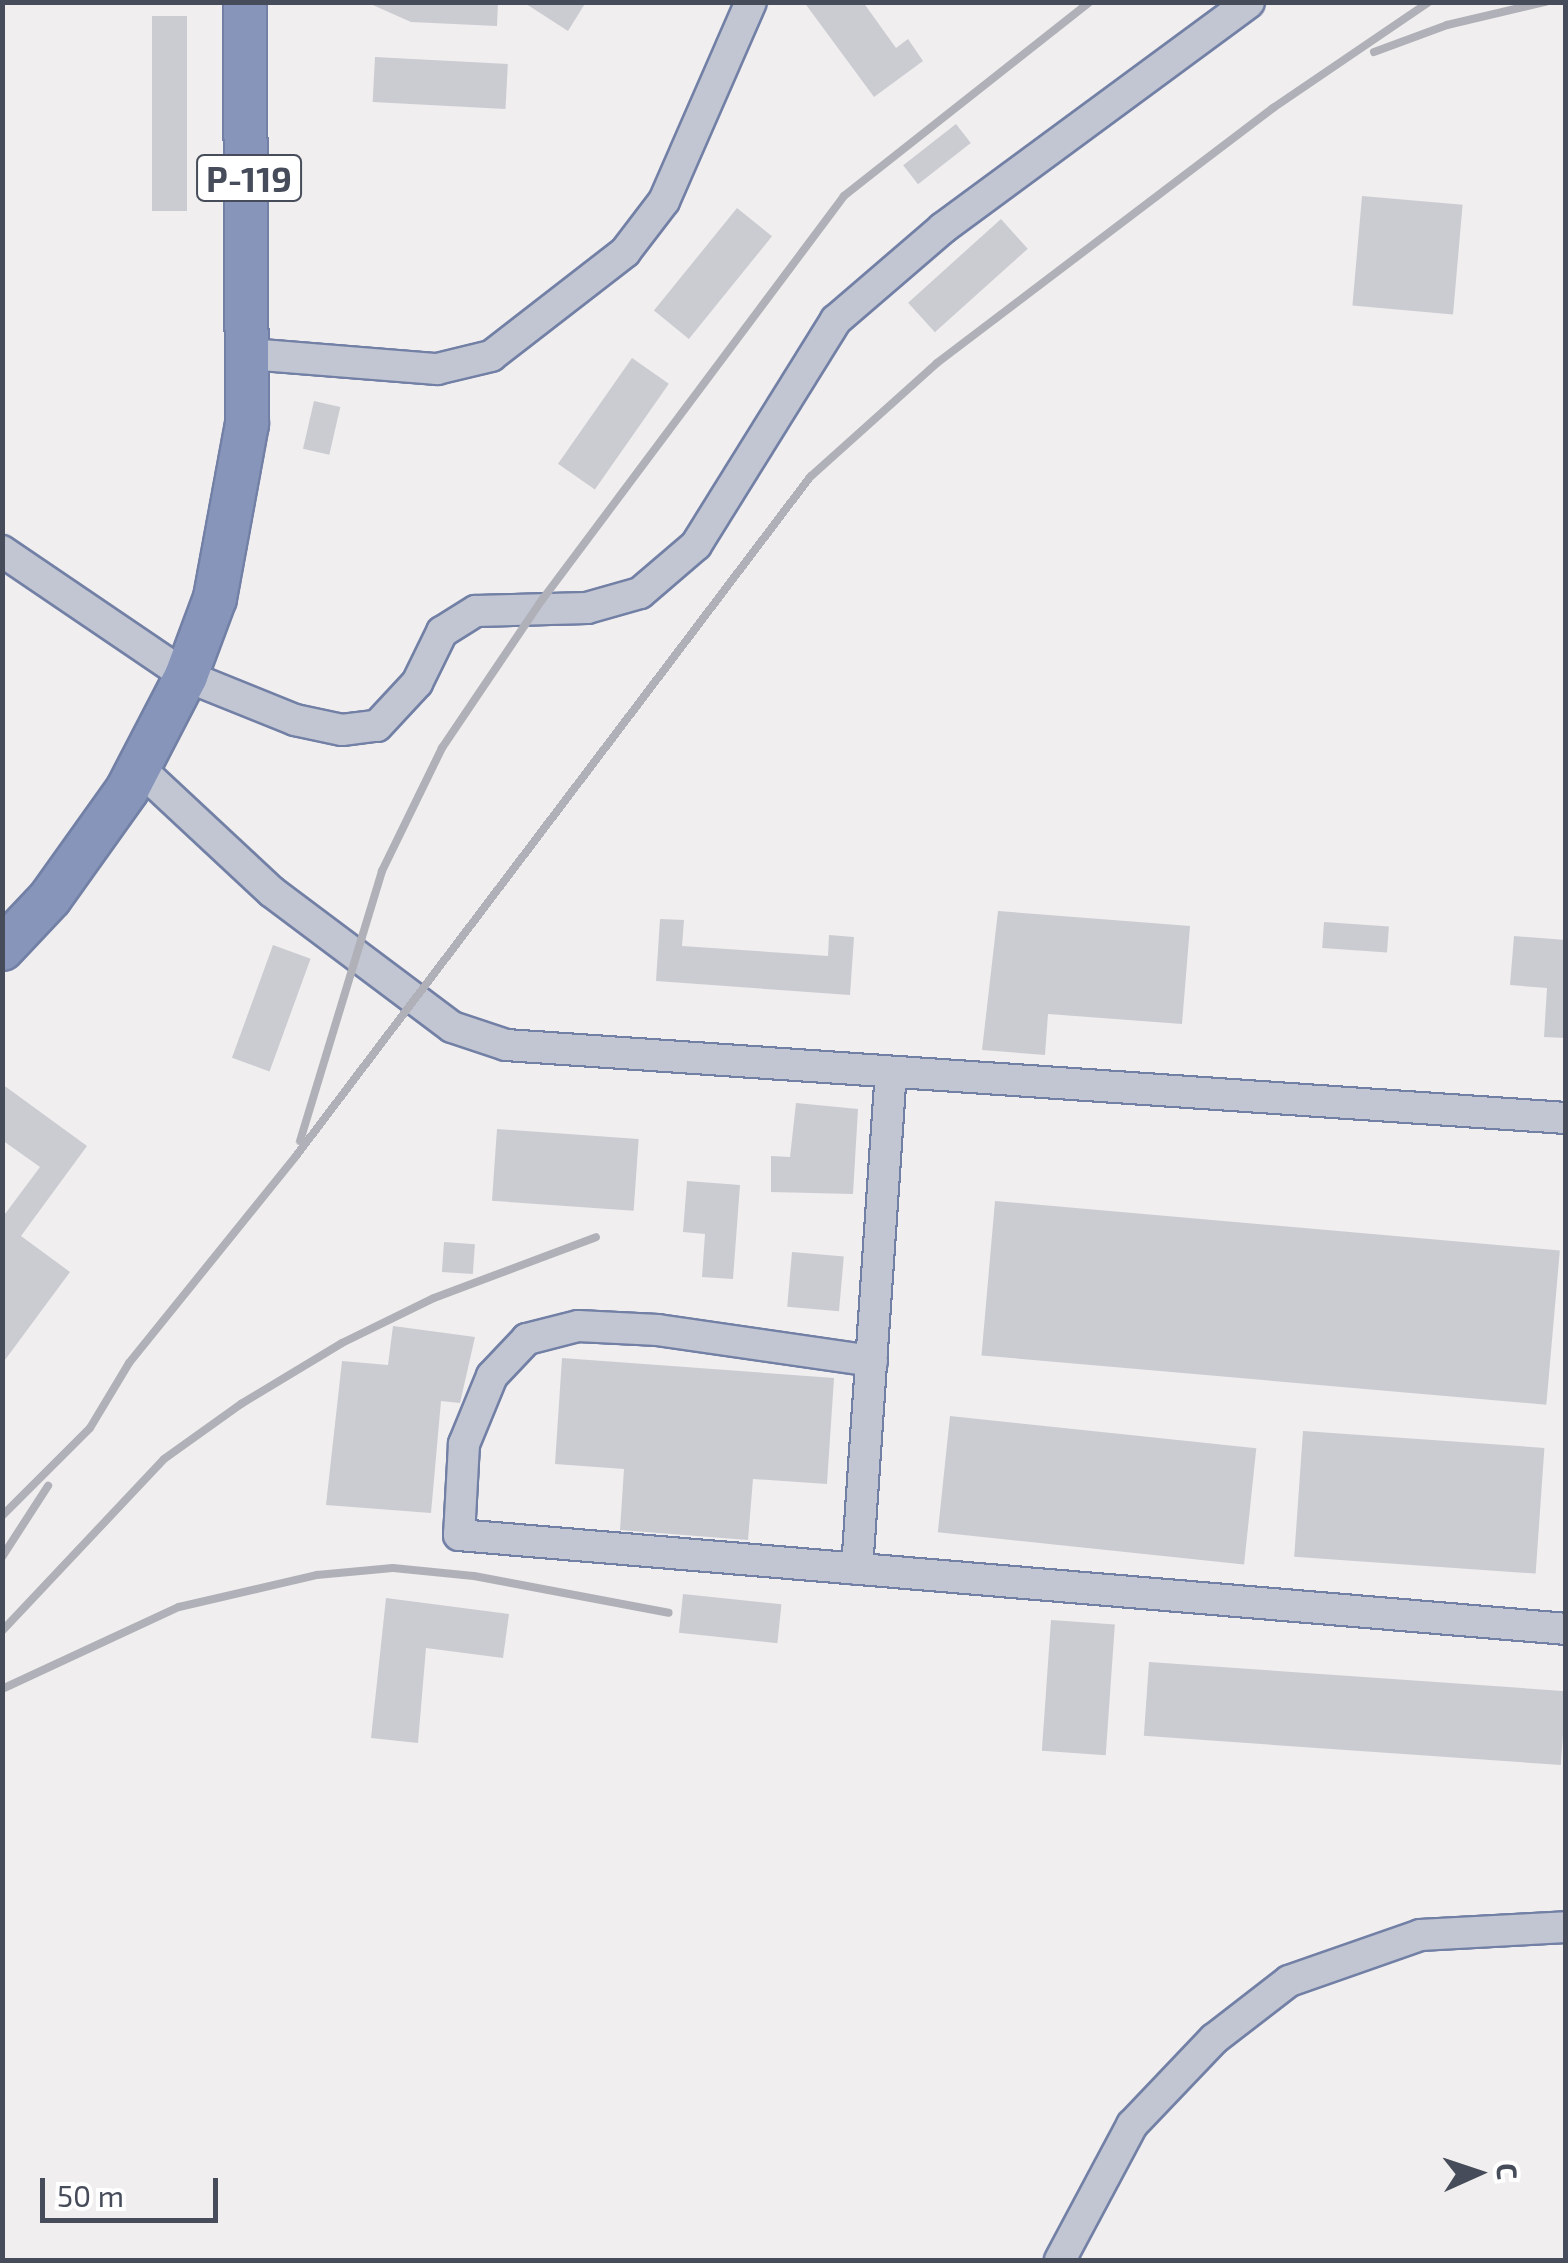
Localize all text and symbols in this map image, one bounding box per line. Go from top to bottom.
road number: Р-119 [194,148,304,208]
north arrow [1428,2123,1528,2223]
scale bar [45,2158,222,2220]
text: С [1491,2162,1525,2181]
text: 50 m [57,2177,124,2213]

